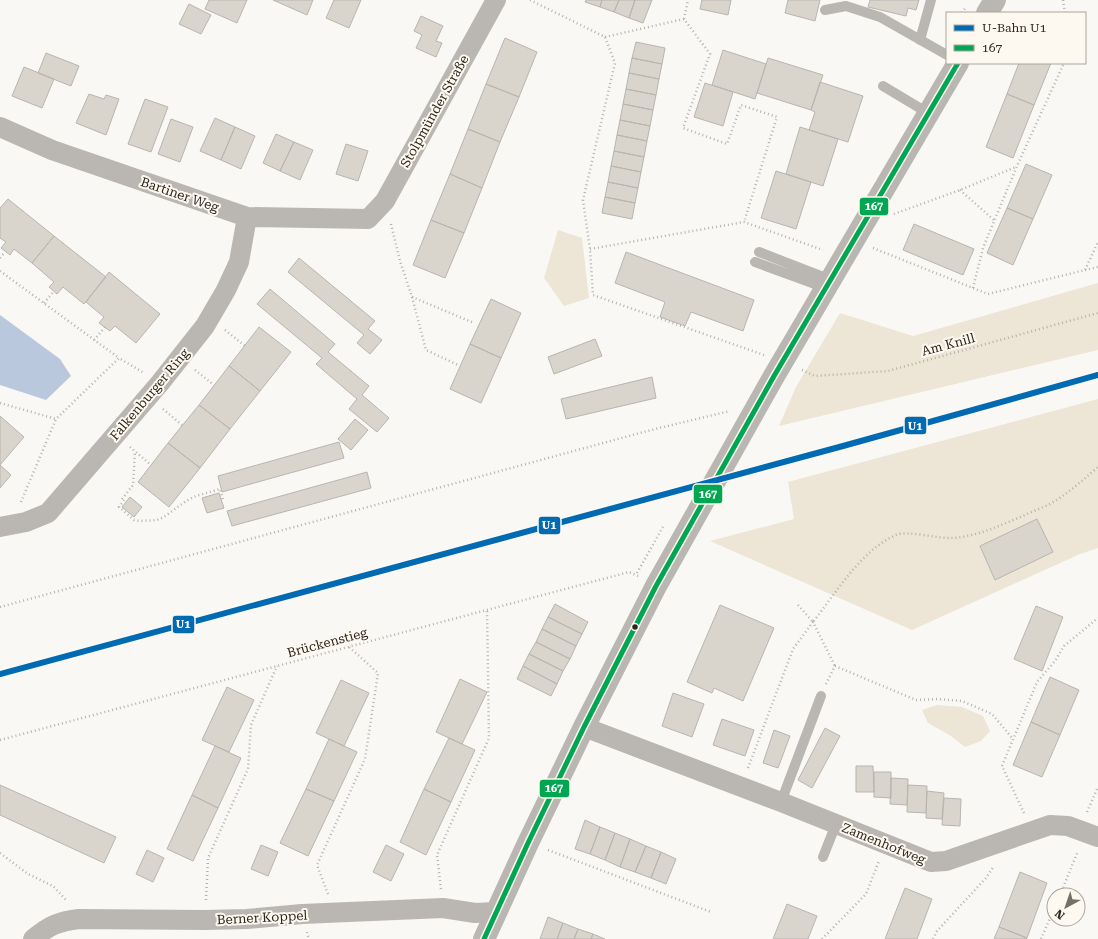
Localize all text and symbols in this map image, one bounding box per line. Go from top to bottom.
legend [946,12,1086,64]
text: U-Bahn U1 [982,21,1047,35]
text: 167 [982,41,1002,55]
street label: Stolpmünder Straße [397,53,472,170]
street label: Bartiner Weg [139,174,221,215]
line badge: 167 [859,197,889,216]
text: 167 [865,200,883,213]
street label: Am Knill [920,330,976,359]
street label: Falkenburger Ring [107,345,192,443]
line badge: U1 [904,416,927,435]
text: U1 [908,420,922,433]
line badge: 167 [693,484,723,504]
text: 167 [699,488,717,501]
line badge: U1 [538,516,561,535]
text: U1 [542,519,556,532]
line badge: U1 [172,615,195,634]
text: U1 [176,618,190,631]
unlabelled marker [630,622,640,632]
street label: Brückenstieg [285,624,369,660]
line badge: 167 [539,779,570,798]
text: 167 [545,782,563,795]
street label: Zamenhofweg [840,820,928,867]
north arrow [1046,887,1086,927]
text: N [1052,906,1067,922]
street label: Berner Koppel [216,908,308,927]

